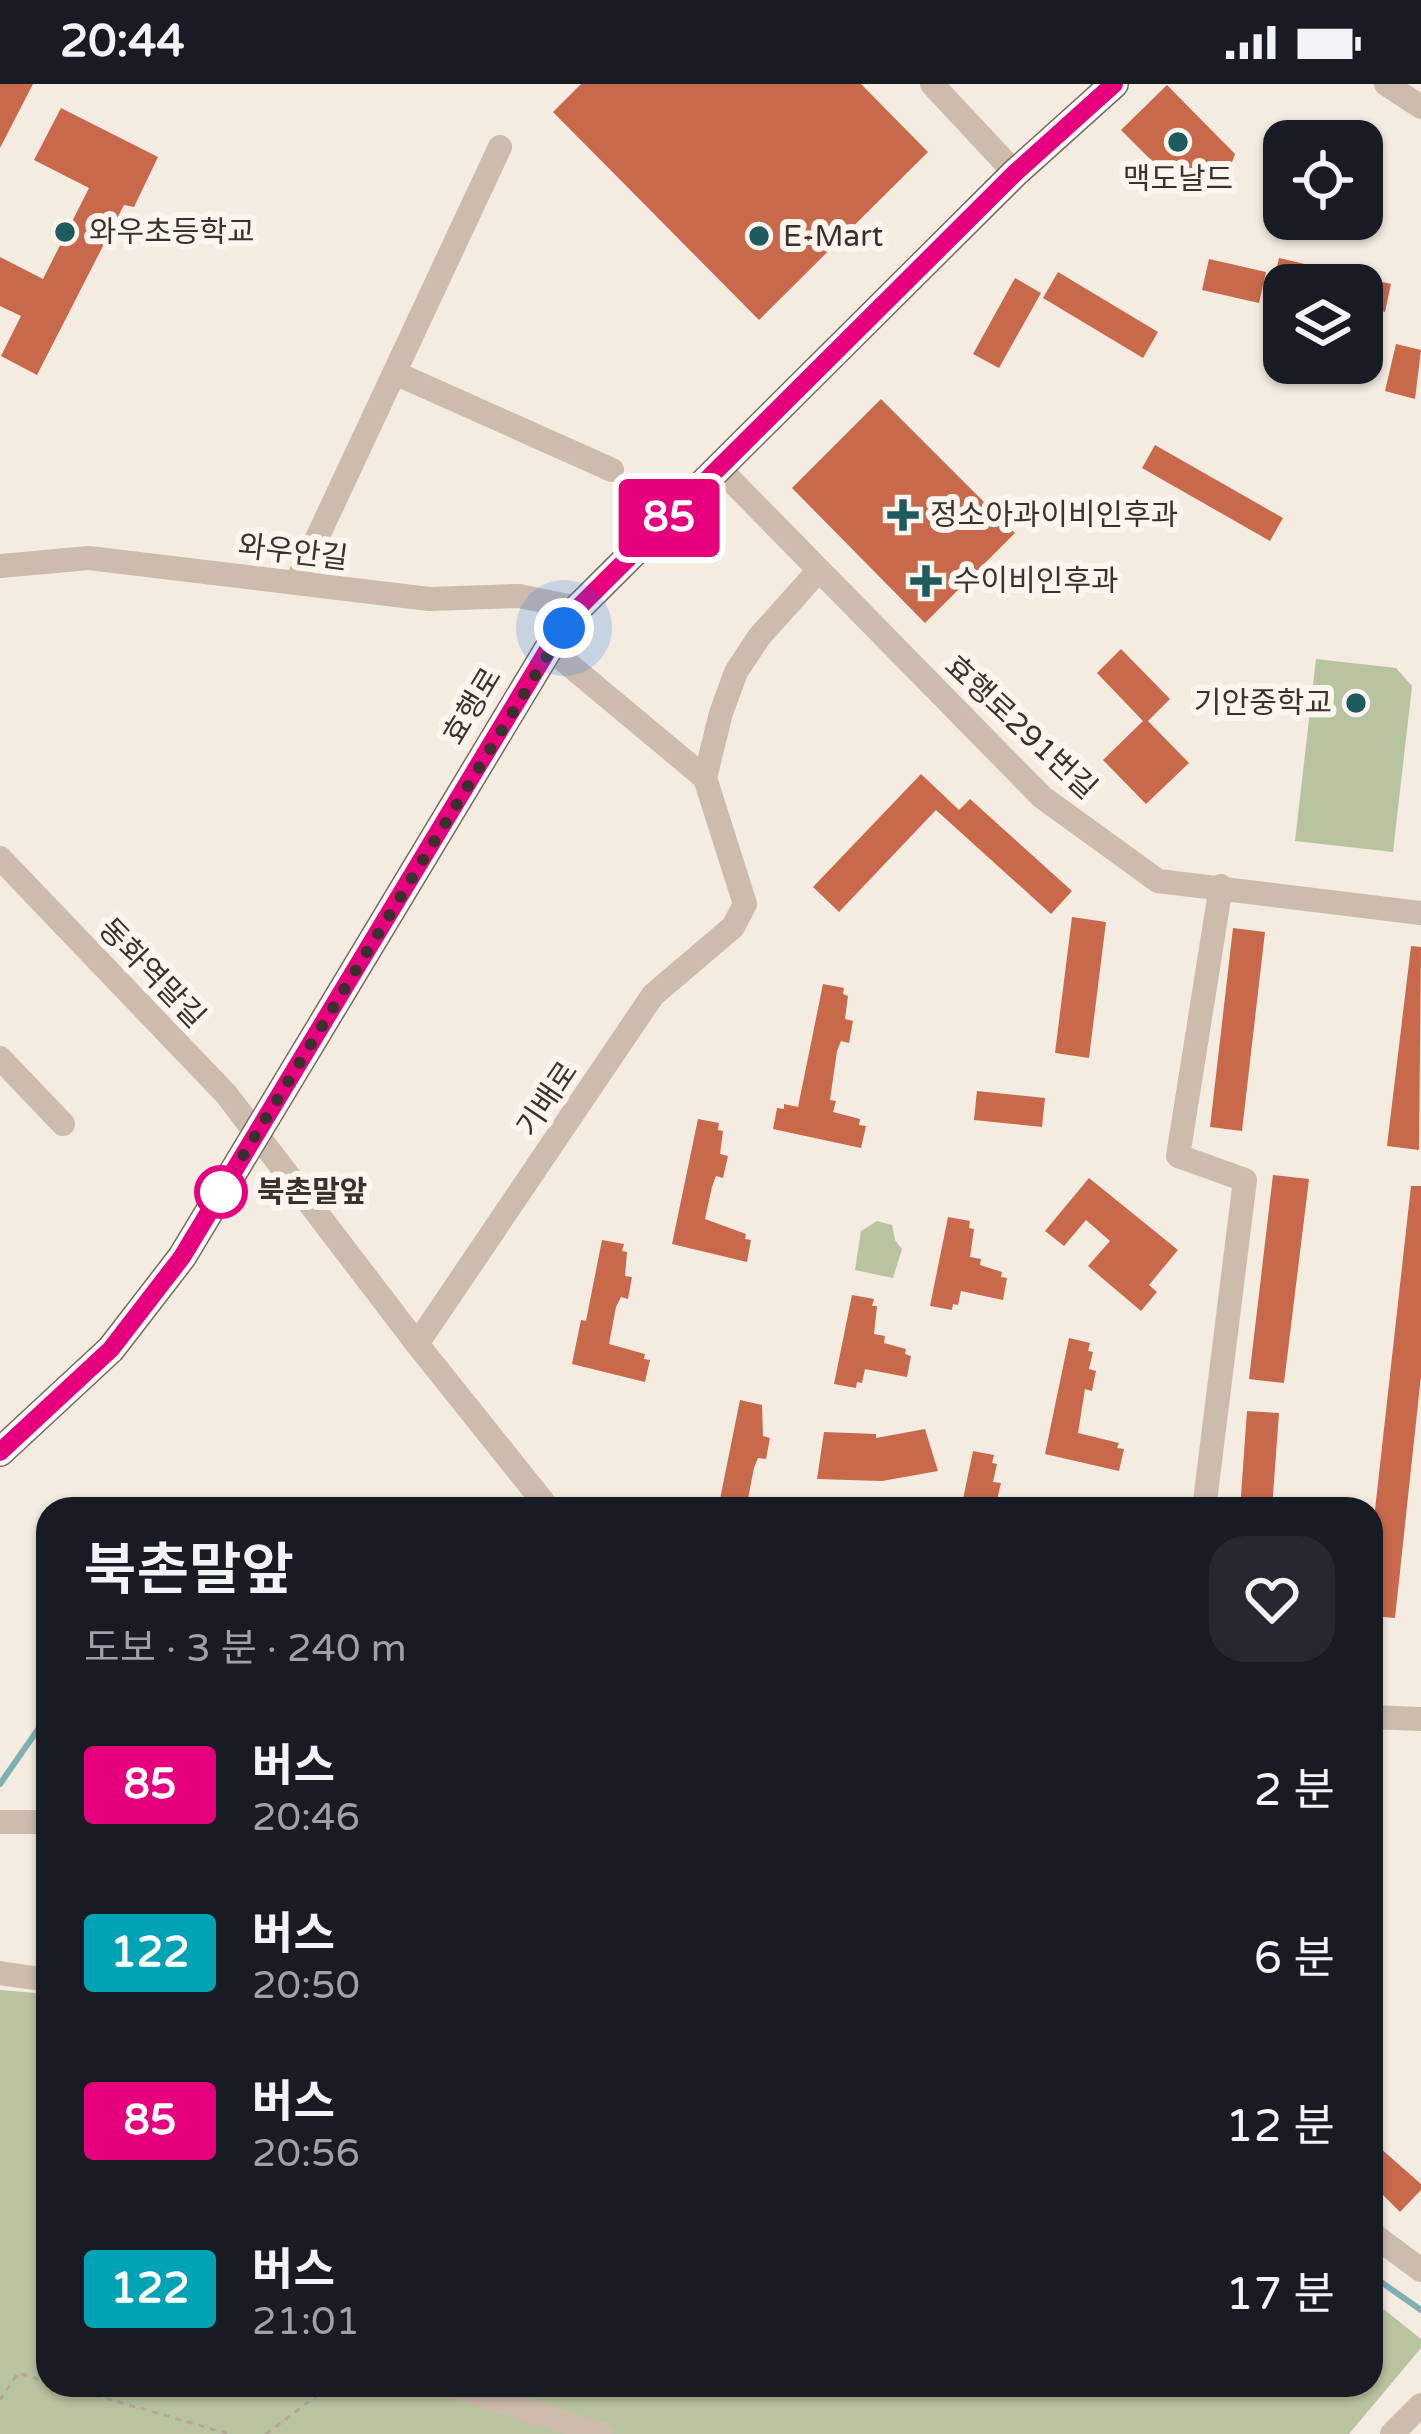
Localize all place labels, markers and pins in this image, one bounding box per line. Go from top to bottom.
marker: 맥도날드 [1165,129,1191,155]
place label: 맥도날드 [1123,161,1233,198]
place label: 와우초등학교 [89,214,255,251]
place label: E-Mart [783,218,883,255]
marker: 와우초등학교 [52,219,78,245]
marker: E-Mart [746,223,772,249]
place label: 정소아과이비인후과 [930,497,1178,534]
marker: 정소아과이비인후과 [887,499,919,531]
place label: 수이비인후과 [953,563,1119,600]
marker: 수이비인후과 [910,565,942,597]
place label: 기안중학교 [1194,685,1332,722]
marker: 기안중학교 [1343,690,1369,716]
marker: 북촌말앞 [196,1167,246,1217]
place label: 북촌말앞 [257,1174,367,1211]

